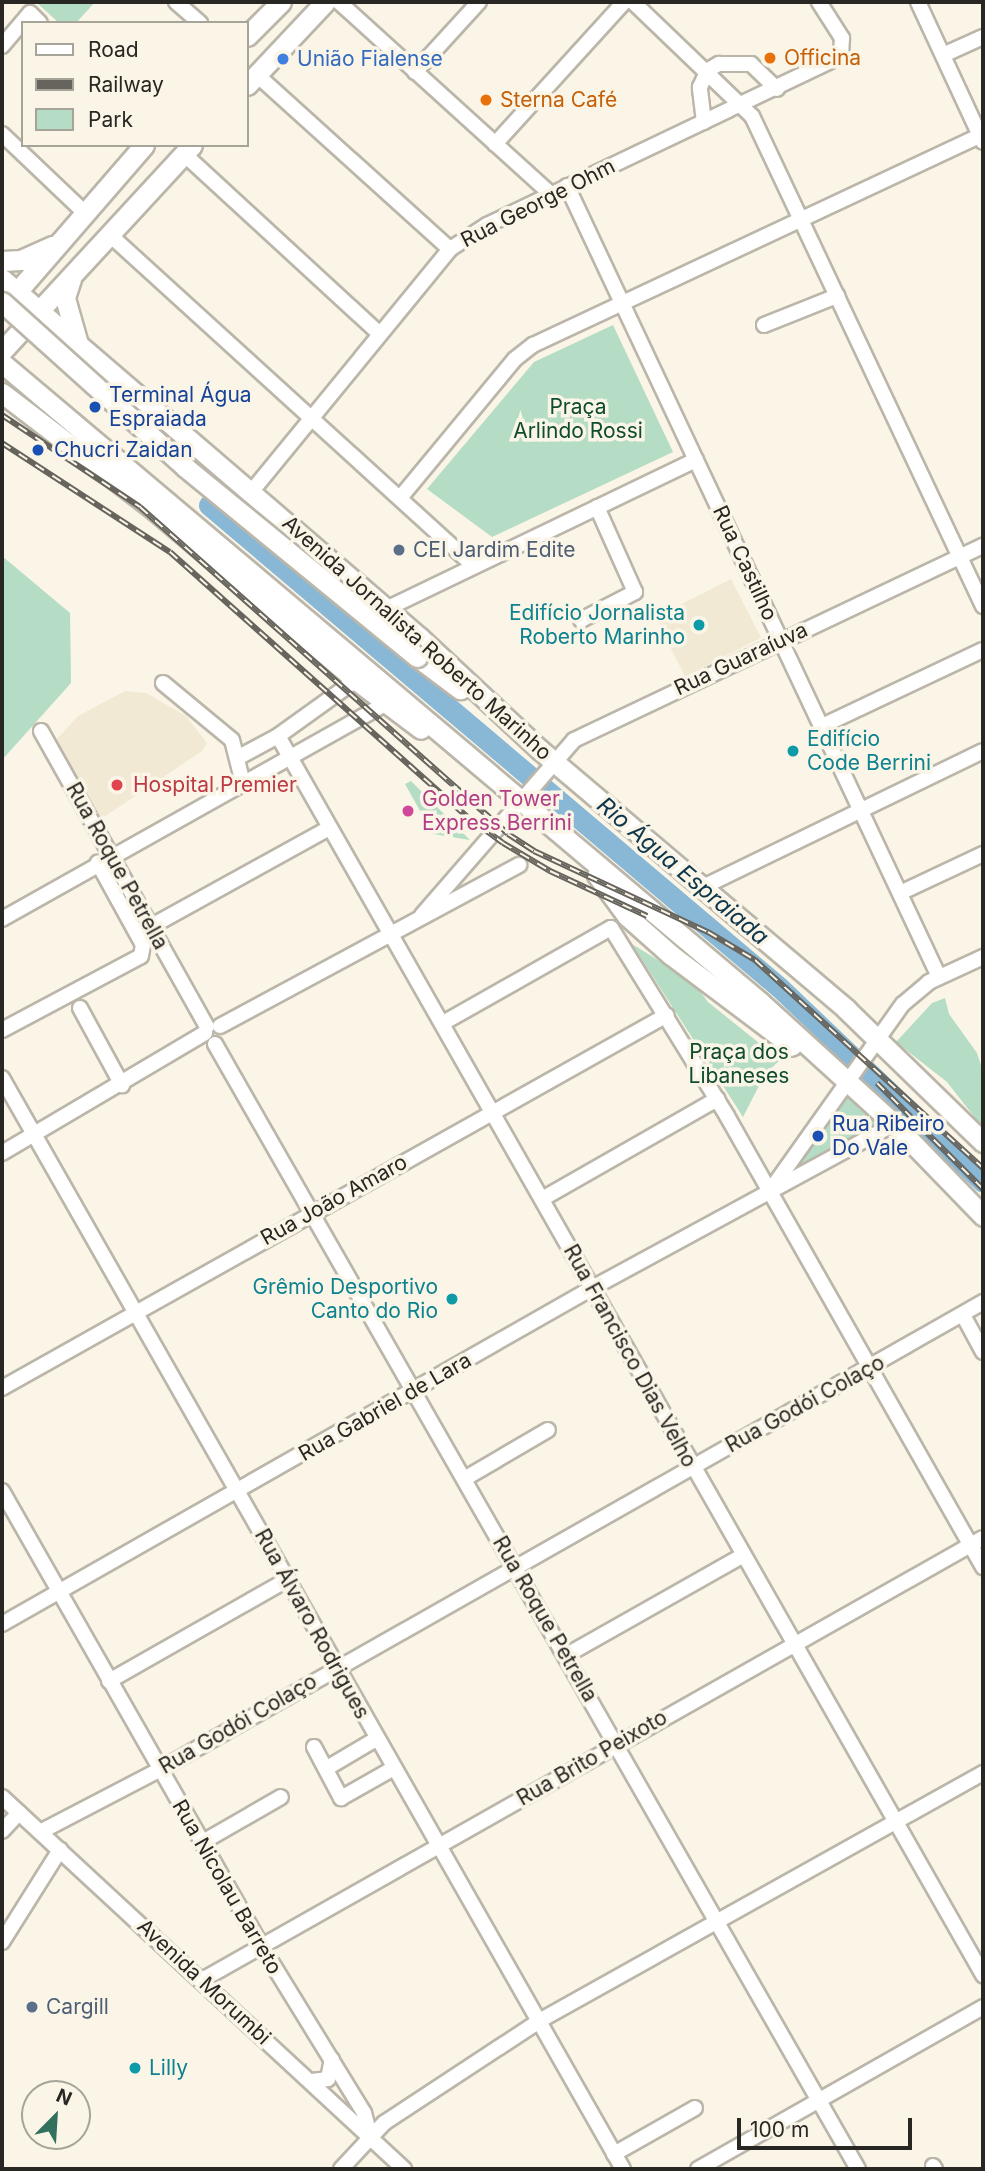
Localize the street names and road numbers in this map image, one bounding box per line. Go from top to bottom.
street label: Rua George Ohm [457,153,619,253]
street label: Rua Castilho [707,502,783,624]
street label: Avenida Jornalista Roberto Marinho [277,510,557,766]
street label: Rua Guaraíuva [670,617,812,701]
street label: Rua Roque Petrella [61,778,173,954]
street label: Rua João Amaro [256,1149,412,1251]
street label: Rua Francisco Dias Velho [558,1240,702,1472]
street label: Rua Gabriel de Lara [294,1347,476,1467]
street label: Rua Godói Colaço [721,1350,889,1458]
street label: Rua Álvaro Rodrigues [249,1525,375,1723]
street label: Rua Roque Petrella [487,1532,603,1706]
street label: Rua Godói Colaço [155,1669,321,1779]
street label: Rua Brito Peixoto [512,1705,672,1811]
street label: Rua Nicolau Barreto [167,1795,287,1979]
street label: Avenida Morumbi [132,1914,276,2050]

